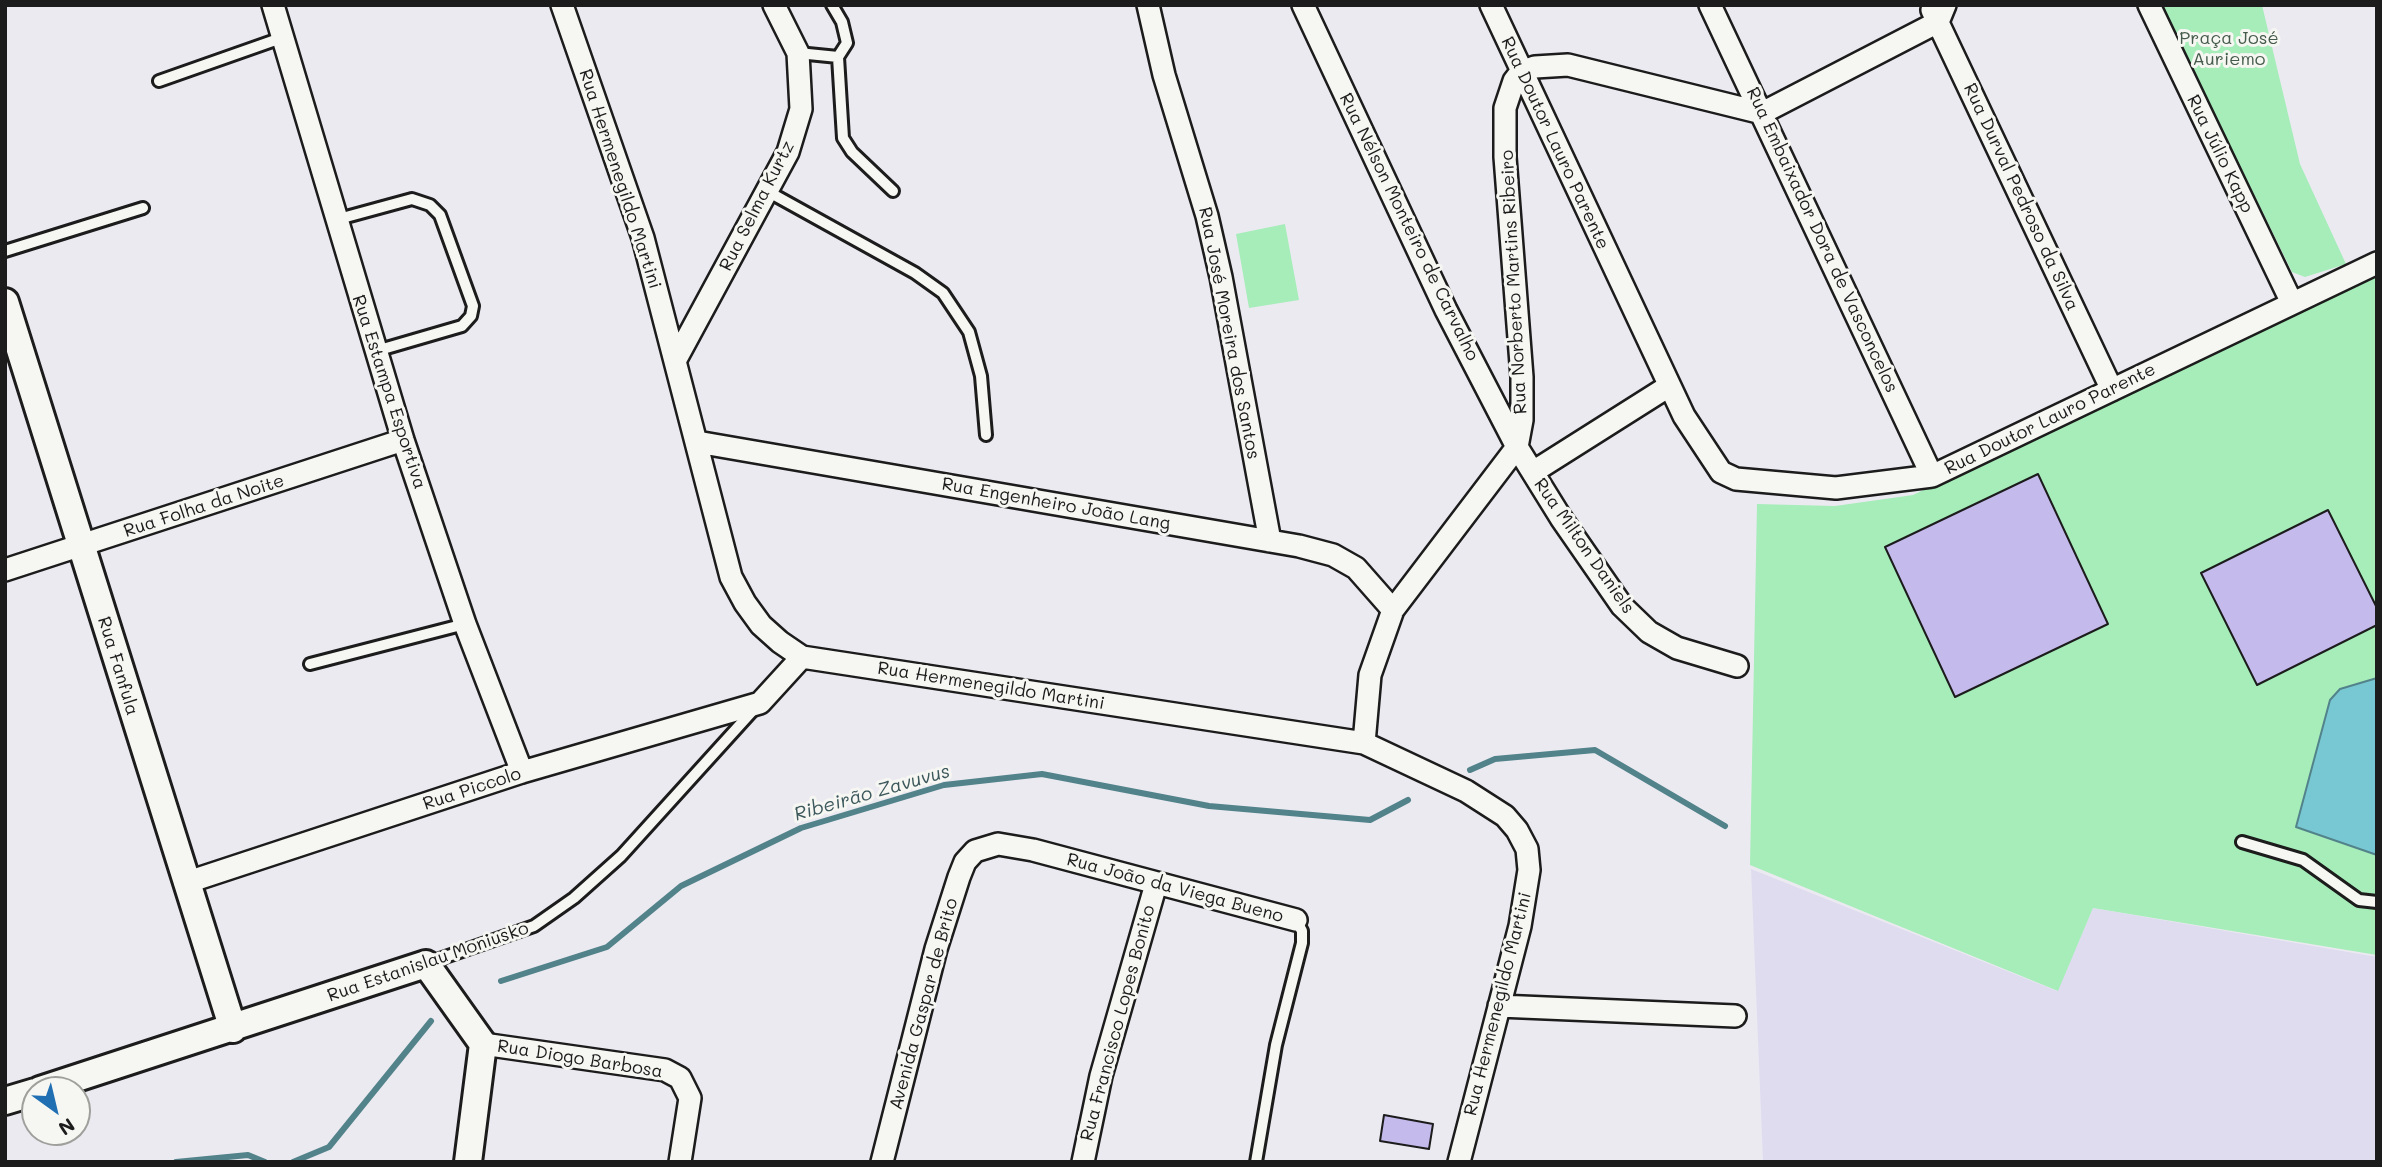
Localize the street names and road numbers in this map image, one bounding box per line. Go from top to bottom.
street label: Rua Doutor Lauro Parente [1496,33,1614,253]
street label: Rua Hermenegildo Martini [574,66,666,292]
street label: Rua Durval Pedroso da Silva [1959,80,2083,314]
street label: Rua Embaixador Dora de Vasconcelos [1742,84,1902,396]
street label: Rua Nélson Monteiro de Carvalho [1335,90,1483,364]
street label: Rua Júlio Kapp [2182,91,2258,217]
street label: Rua Selma Kurtz [715,137,799,275]
street label: Rua Norberto Martins Ribeiro [1496,149,1532,415]
street label: Rua José Moreira dos Santos [1194,205,1264,461]
street label: Rua Estampa Esportiva [347,292,431,492]
street label: Rua Doutor Lauro Parente [1941,358,2159,480]
street label: Rua Folha da Noite [121,470,287,542]
street label: Rua Engenheiro João Lang [940,473,1172,535]
street label: Rua Milton Daniels [1529,474,1639,618]
street label: Rua Fanfula [93,614,143,718]
street label: Rua Hermenegildo Martini [876,657,1106,715]
street label: Rua Piccolo [420,763,524,815]
street label: Rua João da Viega Bueno [1064,849,1286,927]
street label: Rua Hermenegildo Martini [1460,890,1536,1118]
street label: Avenida Gaspar de Brito [885,896,963,1112]
street label: Rua Francisco Lopes Bonito [1076,903,1160,1143]
street label: Rua Estanislau Moniusko [325,917,531,1007]
street label: Rua Diogo Barbosa [496,1035,664,1083]

